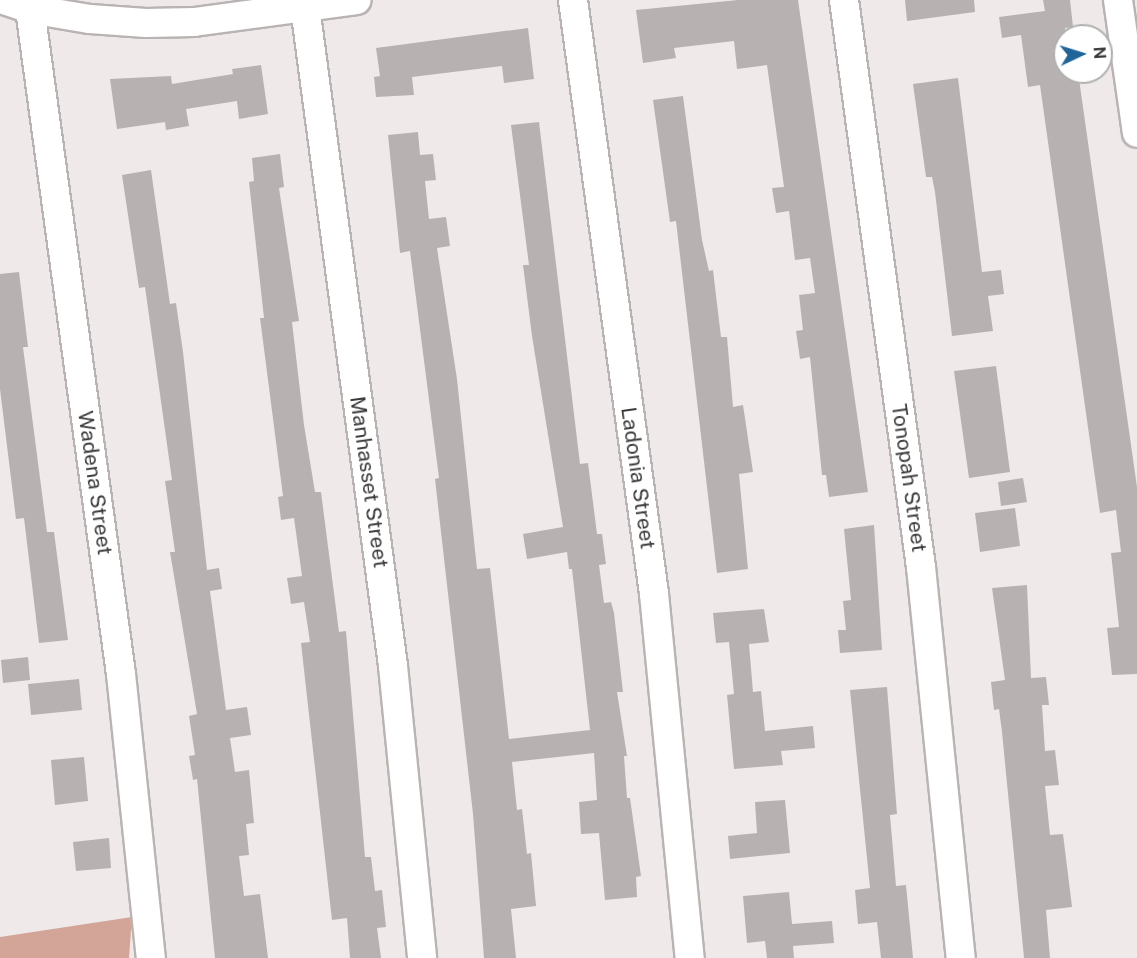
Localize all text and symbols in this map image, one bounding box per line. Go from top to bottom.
north arrow [1053,24,1113,84]
text: N [1090,46,1109,60]
street label: Manhasset Street [344,395,394,569]
street label: Tonopah Street [886,402,932,554]
street label: Ladonia Street [616,405,660,551]
street label: Wadena Street [72,409,118,557]

